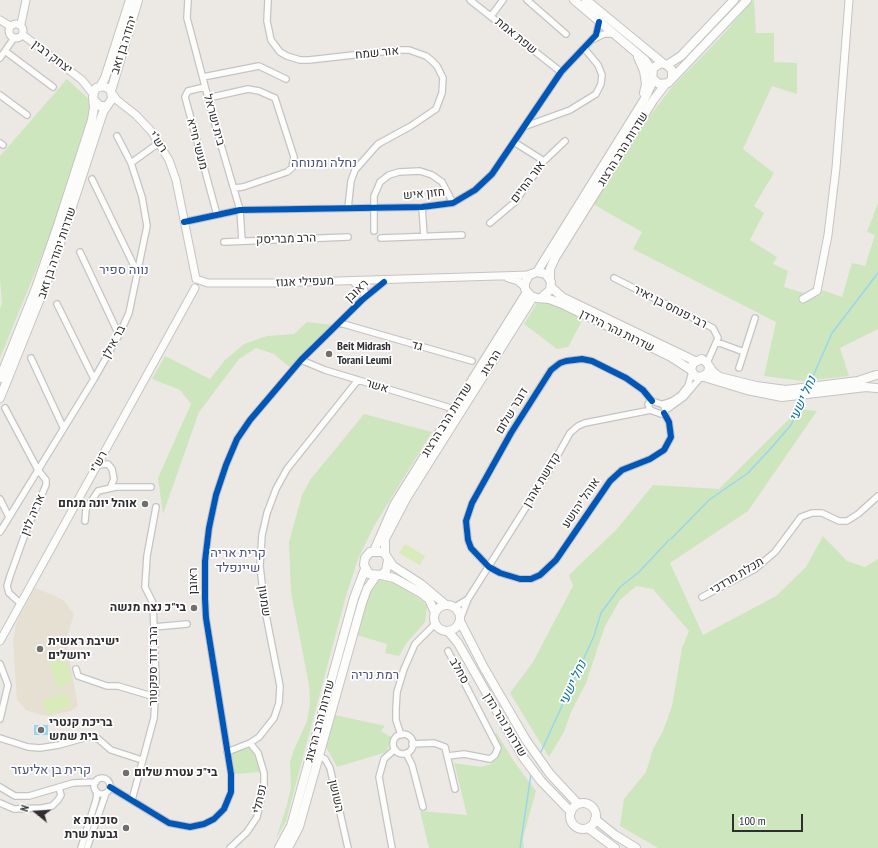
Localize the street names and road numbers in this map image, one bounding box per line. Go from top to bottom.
street label: יהודה בן זאב [108,14,140,76]
street label: שפת אמת [492,15,540,57]
street label: יצחק רבין [29,37,75,77]
street label: אור שמח [354,44,400,62]
street label: בית ישראל [200,93,228,147]
street label: שדרות הרב הרצוג [594,109,652,189]
street label: מעשי חייא [183,117,211,171]
street label: רש"י [146,129,170,155]
street label: אור החיים [508,158,548,206]
street label: חזון איש [402,185,446,203]
street label: שדרות יהודה בן זאב [35,205,79,301]
street label: הרב מבריסק [256,231,316,247]
street label: מעפילי אגוז [276,274,334,290]
street label: ראובן [342,277,372,305]
street label: רבי פנחס בן יאיר [631,282,709,332]
street label: שדרות נהר הירדן [577,307,657,355]
street label: בר אילן [99,323,129,361]
street label: גד [410,338,424,354]
street label: הרצוג [478,347,504,379]
street label: אשר [364,376,390,396]
street label: שדרות הרב הרצוג [418,380,476,460]
street label: דובר שלום [493,385,531,437]
street label: רש"י [87,449,111,475]
street label: קדושת אהרן [520,450,564,510]
street label: אוהל יהושע [559,475,603,531]
street label: אריה לוין [18,492,48,538]
street label: תכלת מרדכי [708,554,766,598]
street label: ראובן [187,568,201,594]
street label: שמעון [255,585,273,617]
street label: הרב דוד ספקטור [147,626,161,706]
street label: סחלב [446,656,472,686]
street label: שדרות הרב הרצוג [302,678,338,764]
street label: שדרות נהר הדן [480,691,530,759]
street label: השושן [325,778,347,814]
street label: נפתלי [250,783,270,815]

